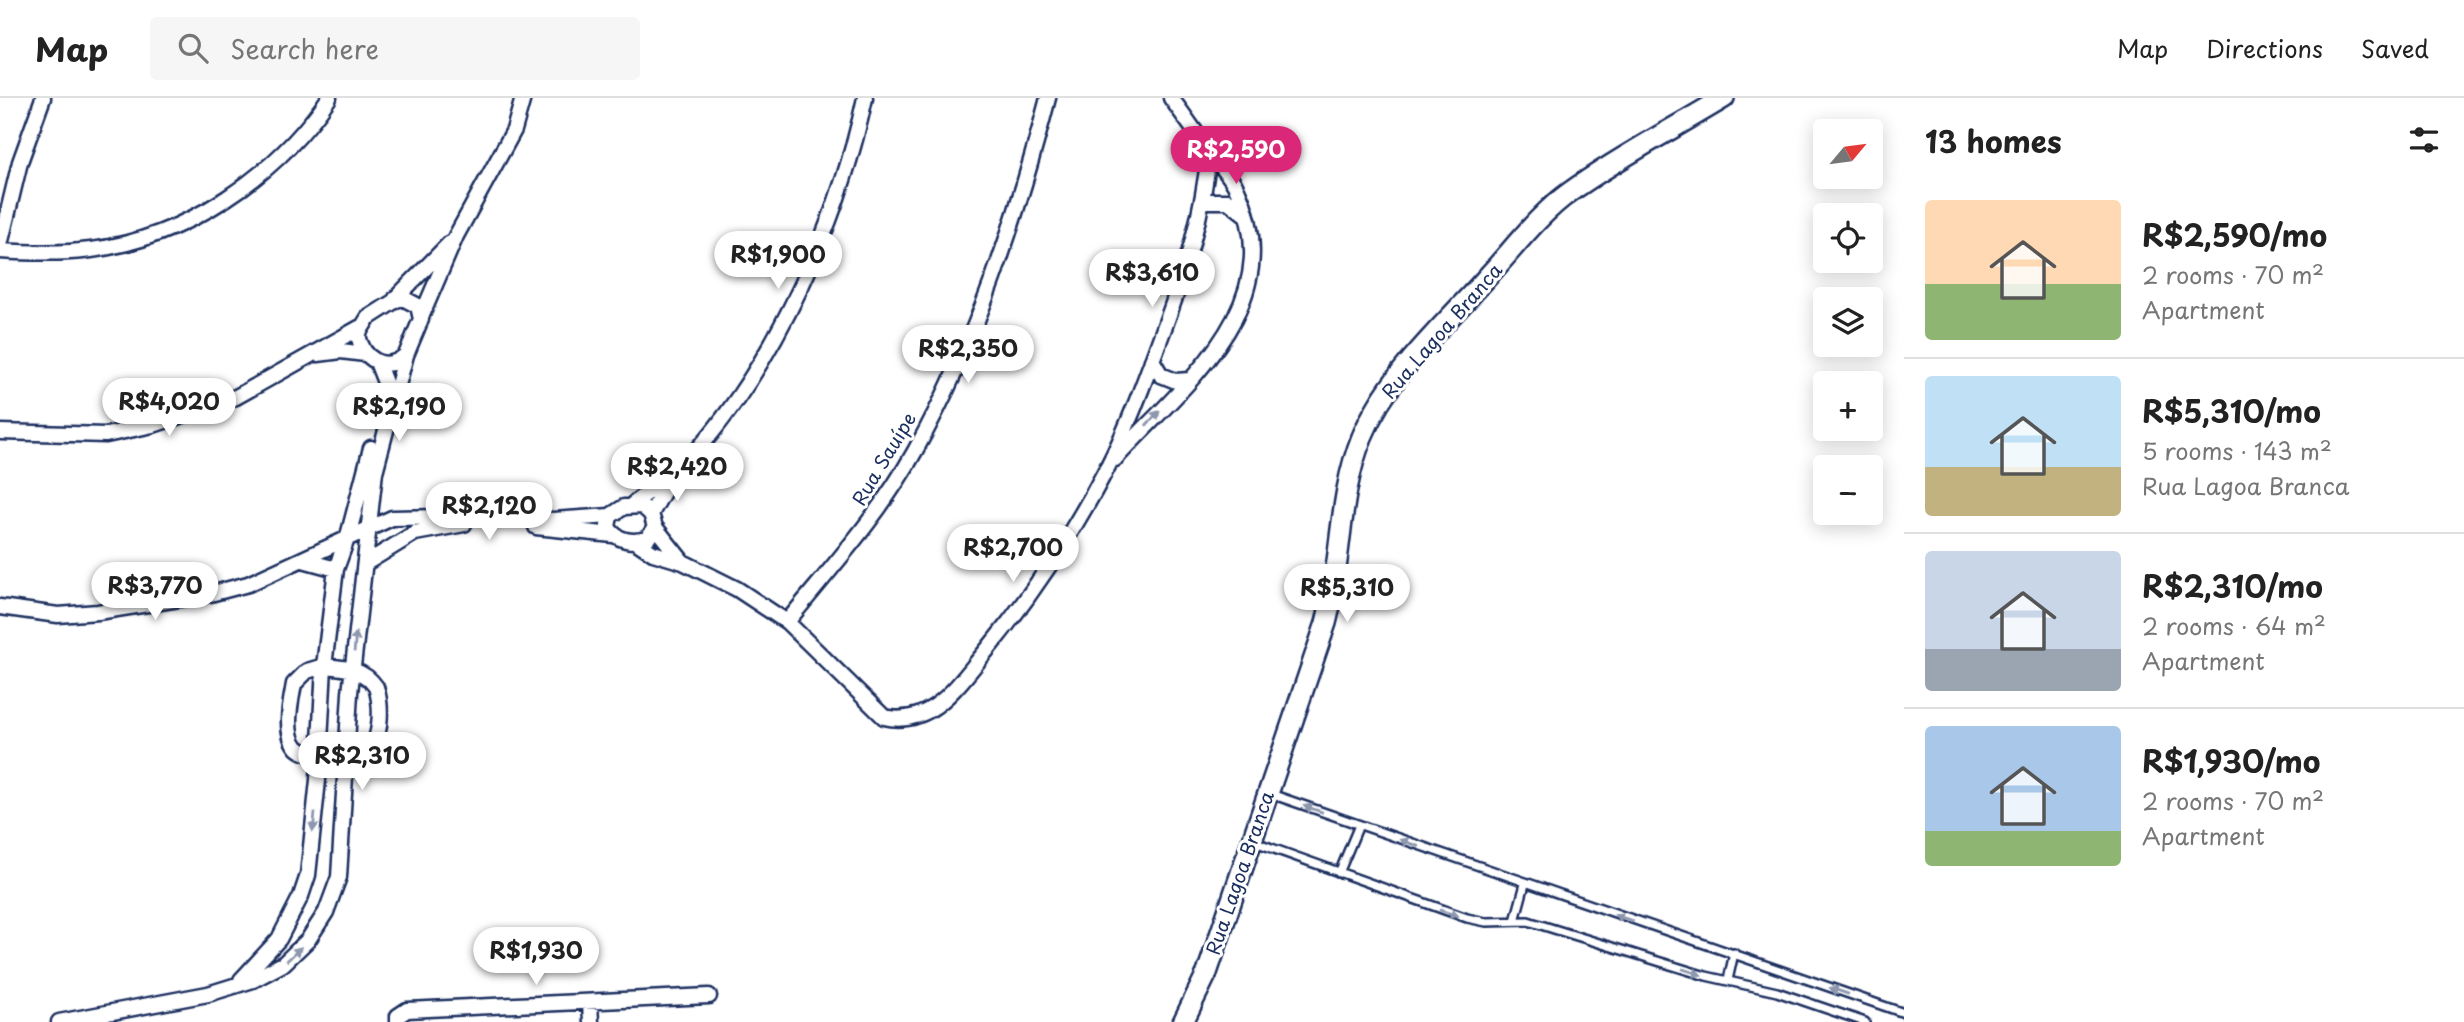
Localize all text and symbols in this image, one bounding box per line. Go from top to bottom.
search box [150,17,640,80]
text: Map [35,23,108,73]
icon: search [174,29,212,67]
text: Search here [230,29,379,68]
text: Map [2117,30,2168,66]
text: Directions [2206,30,2323,66]
text: Saved [2361,30,2429,66]
text: 13 homes [1925,118,2062,163]
north arrow [1813,119,1883,189]
map controls [1813,119,1883,525]
icon: filters [2405,121,2443,159]
pin: R$2,590 [1171,126,1301,186]
text: R$2,590 [1187,131,1285,166]
button: locate [1813,203,1883,273]
text: R$2,590/mo [2142,212,2327,257]
icon: home [1981,228,2065,312]
pin: R$1,900 [713,232,843,291]
text: R$1,900 [730,236,826,271]
pin: R$3,610 [1087,250,1217,309]
text: R$3,610 [1105,254,1199,289]
street label: Rua Lagoa Branca [1374,256,1509,404]
text: 2 rooms · 70 m² [2142,257,2324,292]
button: layers [1813,287,1883,357]
text: Apartment [2142,292,2265,327]
pin: R$2,350 [903,326,1033,385]
text: R$2,350 [918,330,1018,365]
button: + [1813,371,1883,441]
pin: R$4,020 [104,378,234,438]
text: R$4,020 [118,383,220,418]
pin: R$2,190 [334,384,464,443]
text: R$2,190 [352,388,446,423]
text: R$5,310/mo [2142,388,2321,433]
icon: home [1981,404,2065,488]
street label: Rua Sauípe [844,407,922,510]
one-way arrow [1145,410,1161,427]
text: 5 rooms · 143 m² [2142,433,2332,468]
pin: R$2,420 [612,444,742,503]
text: R$2,420 [627,448,727,483]
button: − [1813,455,1883,525]
text: Rua Lagoa Branca [2142,468,2350,503]
pin: R$2,120 [424,482,554,542]
text: R$2,120 [442,487,536,522]
pin: R$2,700 [948,524,1078,584]
text: R$2,700 [963,529,1063,564]
pin: R$3,770 [90,562,220,622]
text: R$2,310/mo [2142,563,2323,608]
pin: R$5,310 [1282,564,1412,624]
text: R$3,770 [107,567,203,602]
text: R$5,310 [1300,569,1394,604]
icon: home [1981,579,2065,663]
text: 2 rooms · 64 m² [2142,608,2326,643]
one-way arrow [350,631,361,653]
text: Apartment [2142,643,2265,678]
pin: R$2,310 [297,732,427,792]
text: R$2,310 [314,737,410,772]
text: R$1,930/mo [2142,738,2320,783]
icon: home [1981,754,2065,838]
text: 2 rooms · 70 m² [2142,783,2324,818]
street label: Rua Lagoa Branca [1198,786,1280,958]
one-way arrow [1302,803,1323,814]
one-way arrow [308,811,319,833]
text: Apartment [2142,818,2265,853]
one-way arrow [1399,837,1420,848]
one-way arrow [1439,908,1460,918]
one-way arrow [1614,912,1635,922]
pin: R$1,930 [471,928,601,987]
text: R$1,930 [489,932,583,967]
one-way arrow [285,945,302,962]
one-way arrow [1682,967,1703,977]
one-way arrow [1829,985,1850,996]

